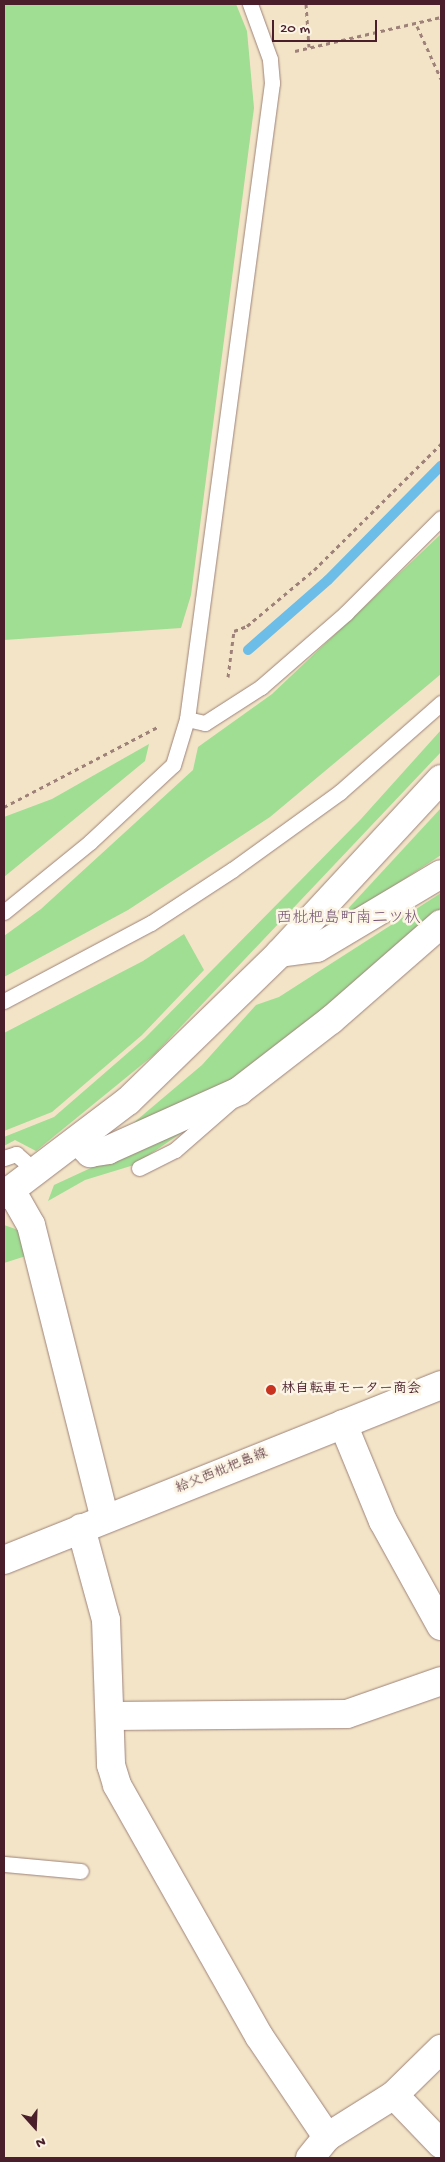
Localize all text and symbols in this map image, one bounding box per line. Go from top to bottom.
scale bar [275,10,380,42]
text: 20 m [280,20,310,38]
district label: 西枇杷島町南二ツ杁 [276,910,420,930]
place label: 林自転車モーター商会 [281,1382,421,1398]
marker: 林自転車モーター商会 [265,1384,277,1396]
street label: 給父西枇杷島線 [173,1446,271,1498]
north arrow [10,2102,60,2152]
text: N [33,2132,48,2151]

